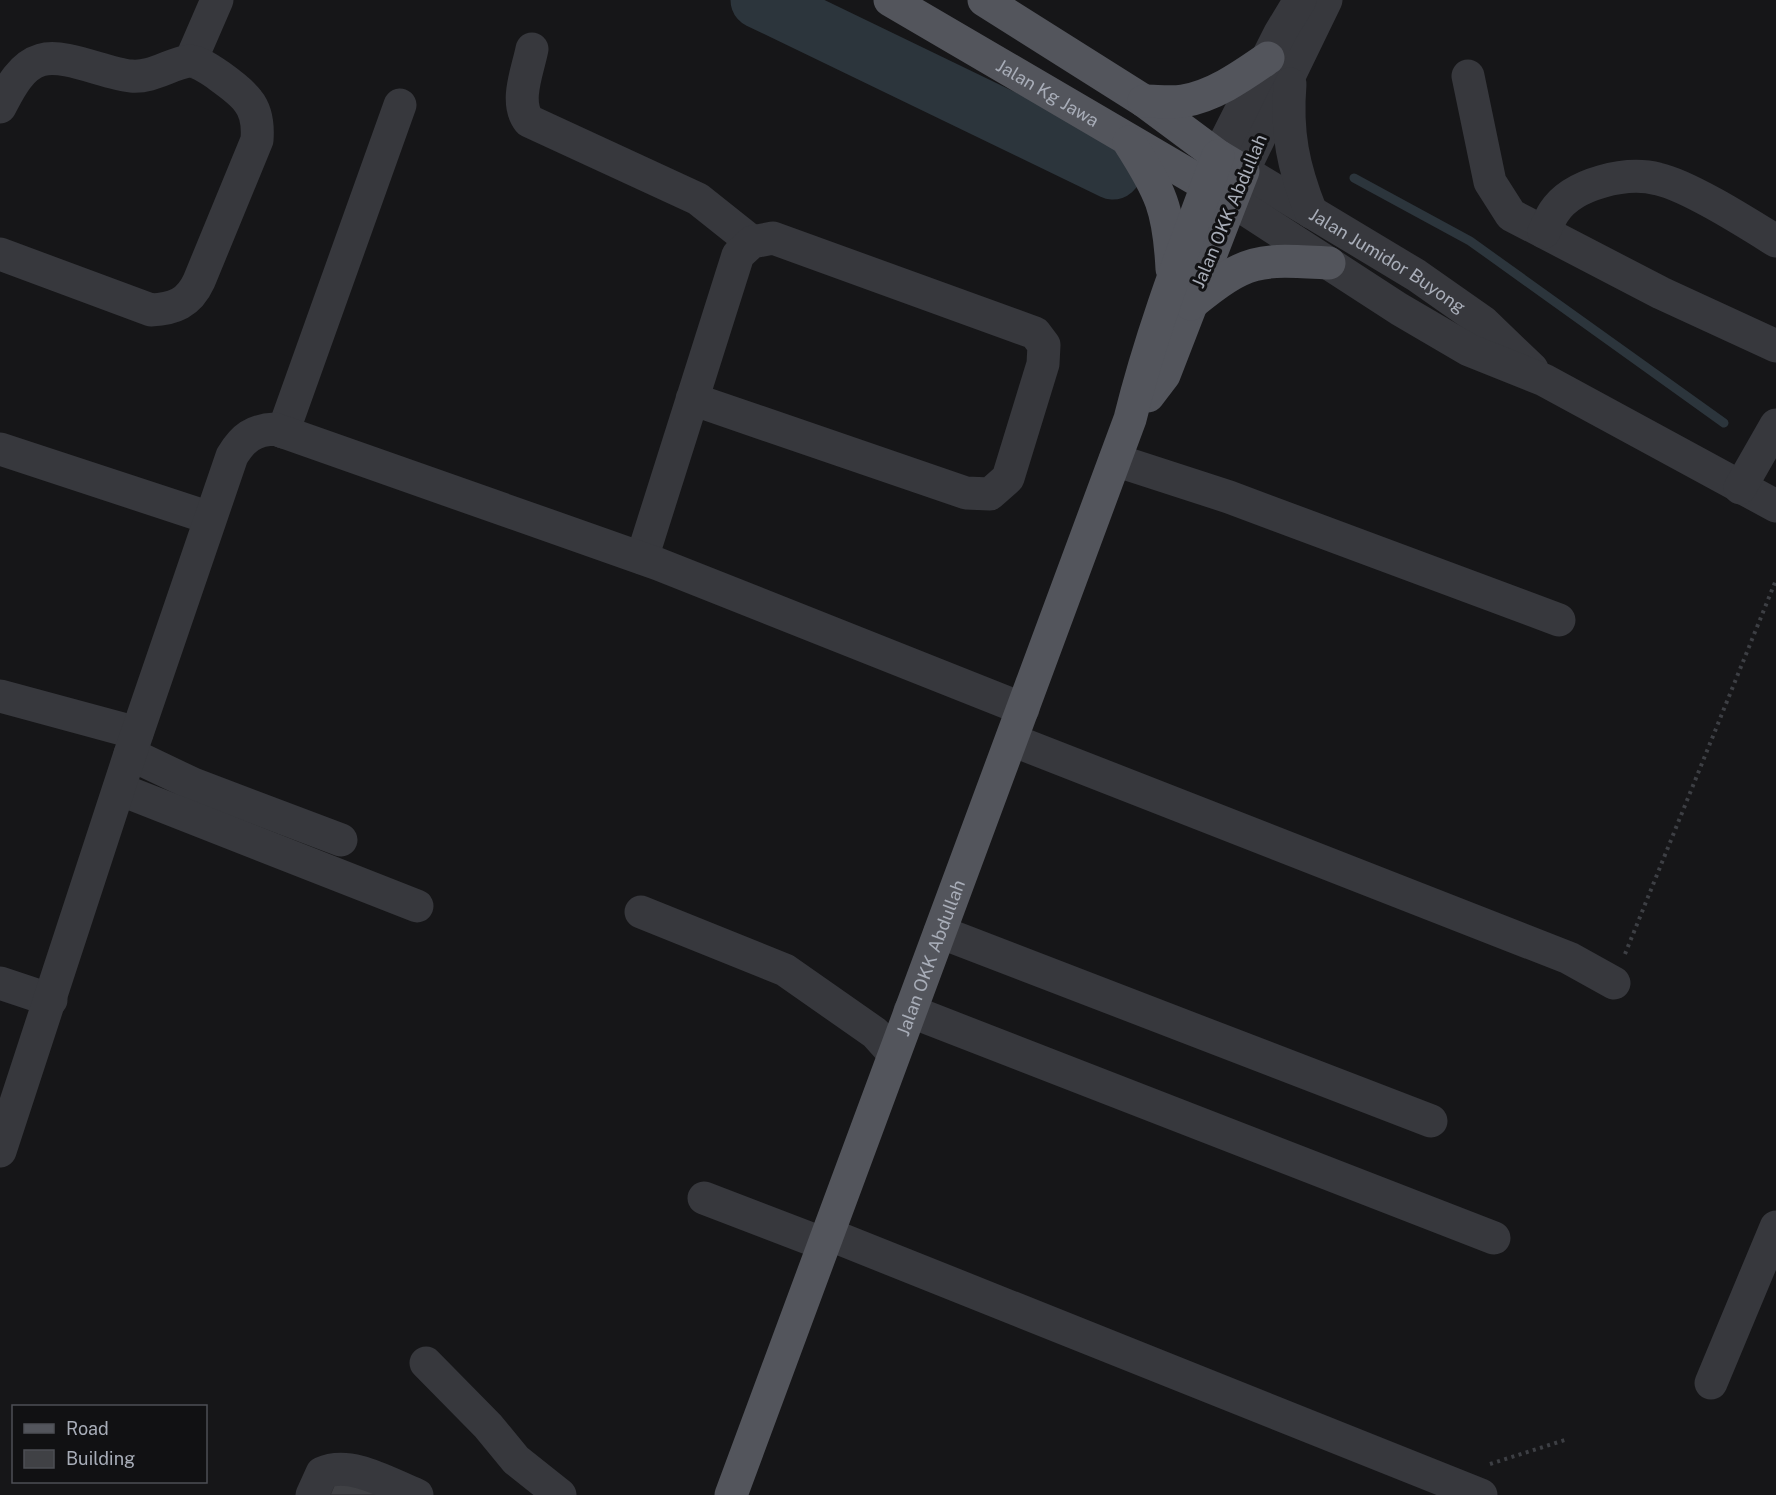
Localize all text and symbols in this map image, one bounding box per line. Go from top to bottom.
street label: Jalan Kg Jawa [993,54,1103,131]
street label: Jalan OKK Abdullah [1187,131,1271,291]
street label: Jalan Jumidor Buyong [1306,203,1470,317]
street label: Jalan OKK Abdullah [892,877,969,1039]
legend [12,1405,207,1483]
text: Road [66,1418,109,1439]
text: Building [66,1448,135,1469]

